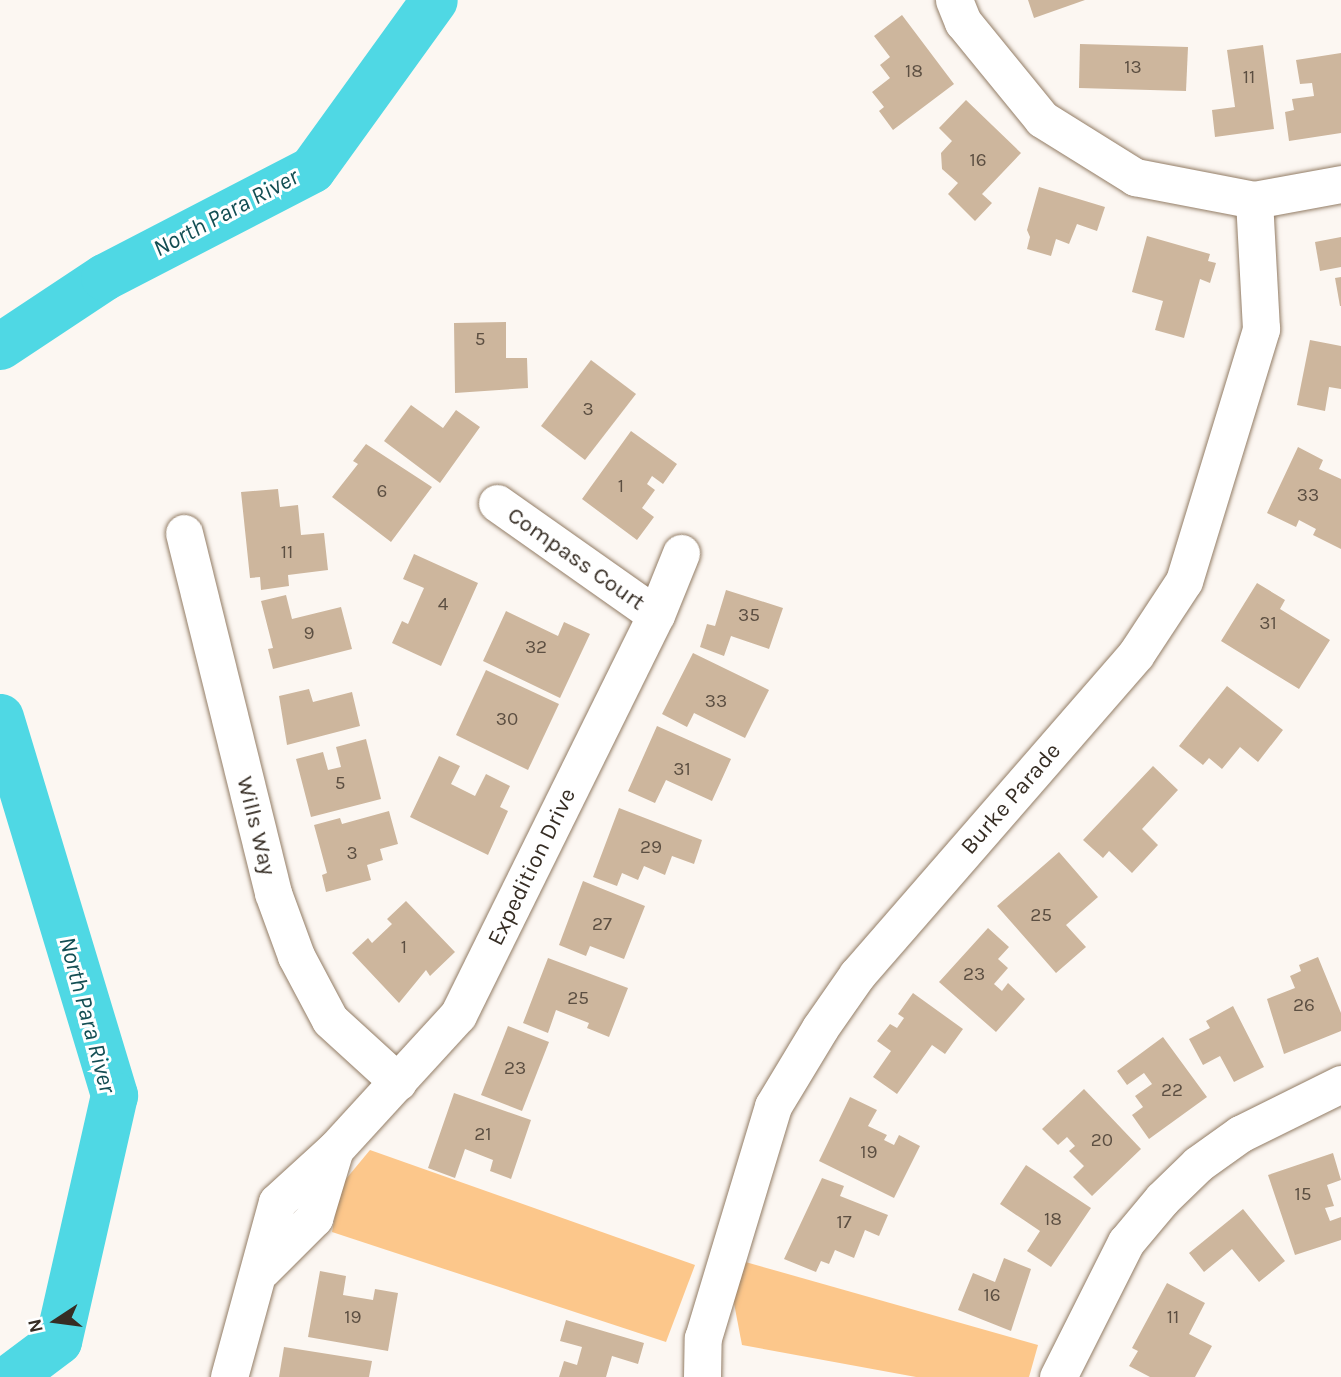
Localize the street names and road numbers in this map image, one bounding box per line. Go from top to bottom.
street label: Compass Court [502,501,650,617]
street label: Burke Parade [955,738,1067,860]
street label: Wills Way [230,774,282,878]
street label: Expedition Drive [482,784,582,950]

